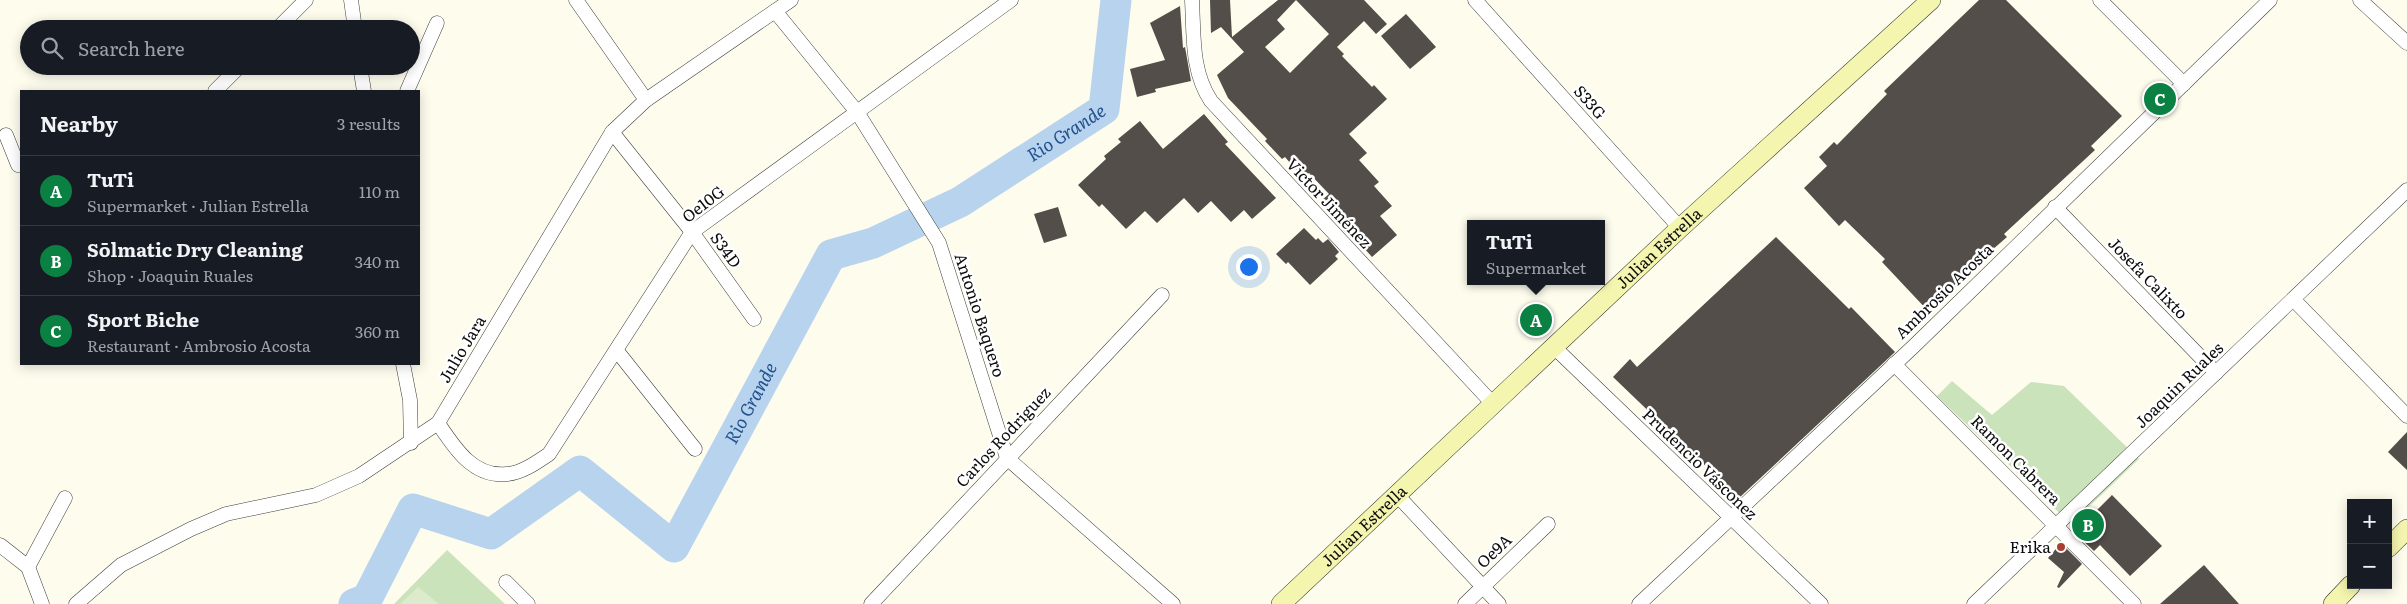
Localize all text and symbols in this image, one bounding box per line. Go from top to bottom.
search box [20,20,420,75]
icon: search [38,34,66,62]
text: Search here [78,34,185,62]
street label: S33G [1569,79,1613,124]
pin: C [2144,80,2176,118]
water label: Rio Grande [1021,96,1110,167]
text: Nearby [40,107,118,138]
text: 3 results [337,111,400,135]
street label: Victor Jiménez [1282,152,1378,253]
text: TuTi [87,165,134,193]
text: A [50,179,62,203]
text: 110 m [359,179,400,203]
street label: Oe10G [676,179,729,228]
text: Supermarket · Julian Estrella [87,193,309,217]
street label: Julian Estrella [1610,201,1707,294]
popup [1467,220,1605,285]
street label: S34D [706,226,748,272]
text: TuTi [1486,227,1533,255]
street label: Josefa Calixto [2103,231,2194,324]
text: Sōlmatic Dry Cleaning [87,235,303,263]
street label: Ambrosio Acosta [1889,237,1998,344]
text: B [50,249,62,273]
text: 340 m [355,249,400,273]
street label: Antonio Baquero [950,250,1012,380]
your location [1236,254,1262,280]
text: Supermarket [1486,255,1586,279]
text: Shop · Joaquin Ruales [87,263,253,287]
pin: A [1520,301,1552,339]
text: Sport Biche [87,305,199,333]
street label: Julio Jara [432,310,491,387]
text: C [50,319,62,343]
text: 360 m [355,319,400,343]
text: Restaurant · Ambrosio Acosta [87,333,311,357]
street label: Joaquin Ruales [2129,336,2228,433]
water label: Rio Grande [717,357,783,448]
street label: Carlos Rodriguez [949,381,1055,492]
street label: Prudencio Vásconez [1638,402,1764,525]
street label: Ramon Cabrera [1966,409,2067,510]
street label: Julian Estrella [1315,478,1412,571]
map controls [2347,499,2392,589]
button: + [2347,499,2392,544]
pin: B [2072,506,2104,544]
street label: Oe9A [1470,527,1517,573]
place label: Erika [2010,534,2051,558]
marker: Erika [2055,541,2067,553]
button: − [2347,544,2392,589]

